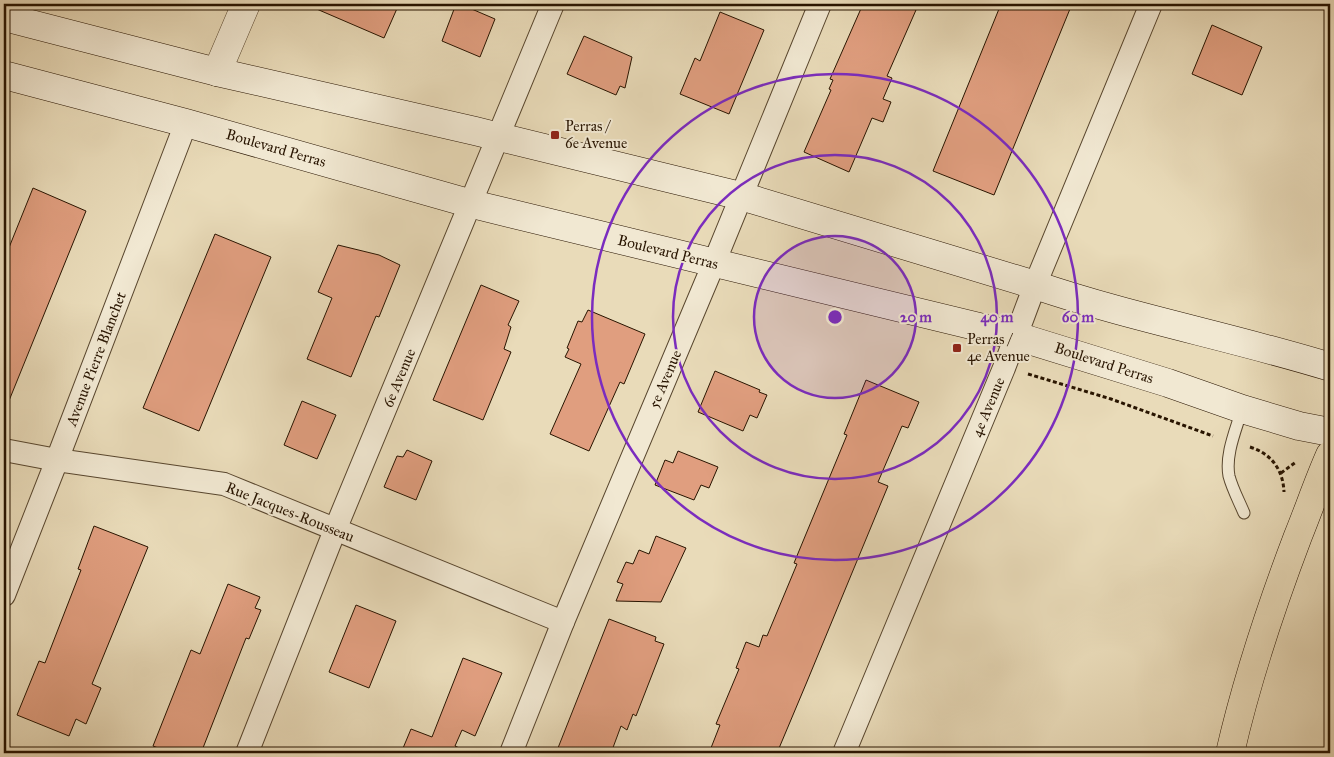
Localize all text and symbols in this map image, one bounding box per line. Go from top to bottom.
place label: Perras / 6e Avenue [565,117,627,152]
street label: Boulevard Perras [224,125,328,171]
marker: Perras / 6e Avenue [549,129,561,141]
street label: Boulevard Perras [616,231,720,273]
street label: Avenue Pierre Blanchet [62,289,130,430]
centre of rings [826,308,844,326]
text: 20 m [900,308,932,326]
text: 40 m [981,308,1014,327]
text: 60 m [1062,308,1095,326]
place label: Perras / 4e Avenue [967,330,1030,365]
street label: Boulevard Perras [1052,339,1156,387]
marker: Perras / 4e Avenue [951,342,963,354]
street label: 6e Avenue [379,346,419,410]
street label: 5e Avenue [645,347,685,411]
street label: 4e Avenue [967,375,1009,439]
street label: Rue Jacques-Rousseau [223,478,357,547]

